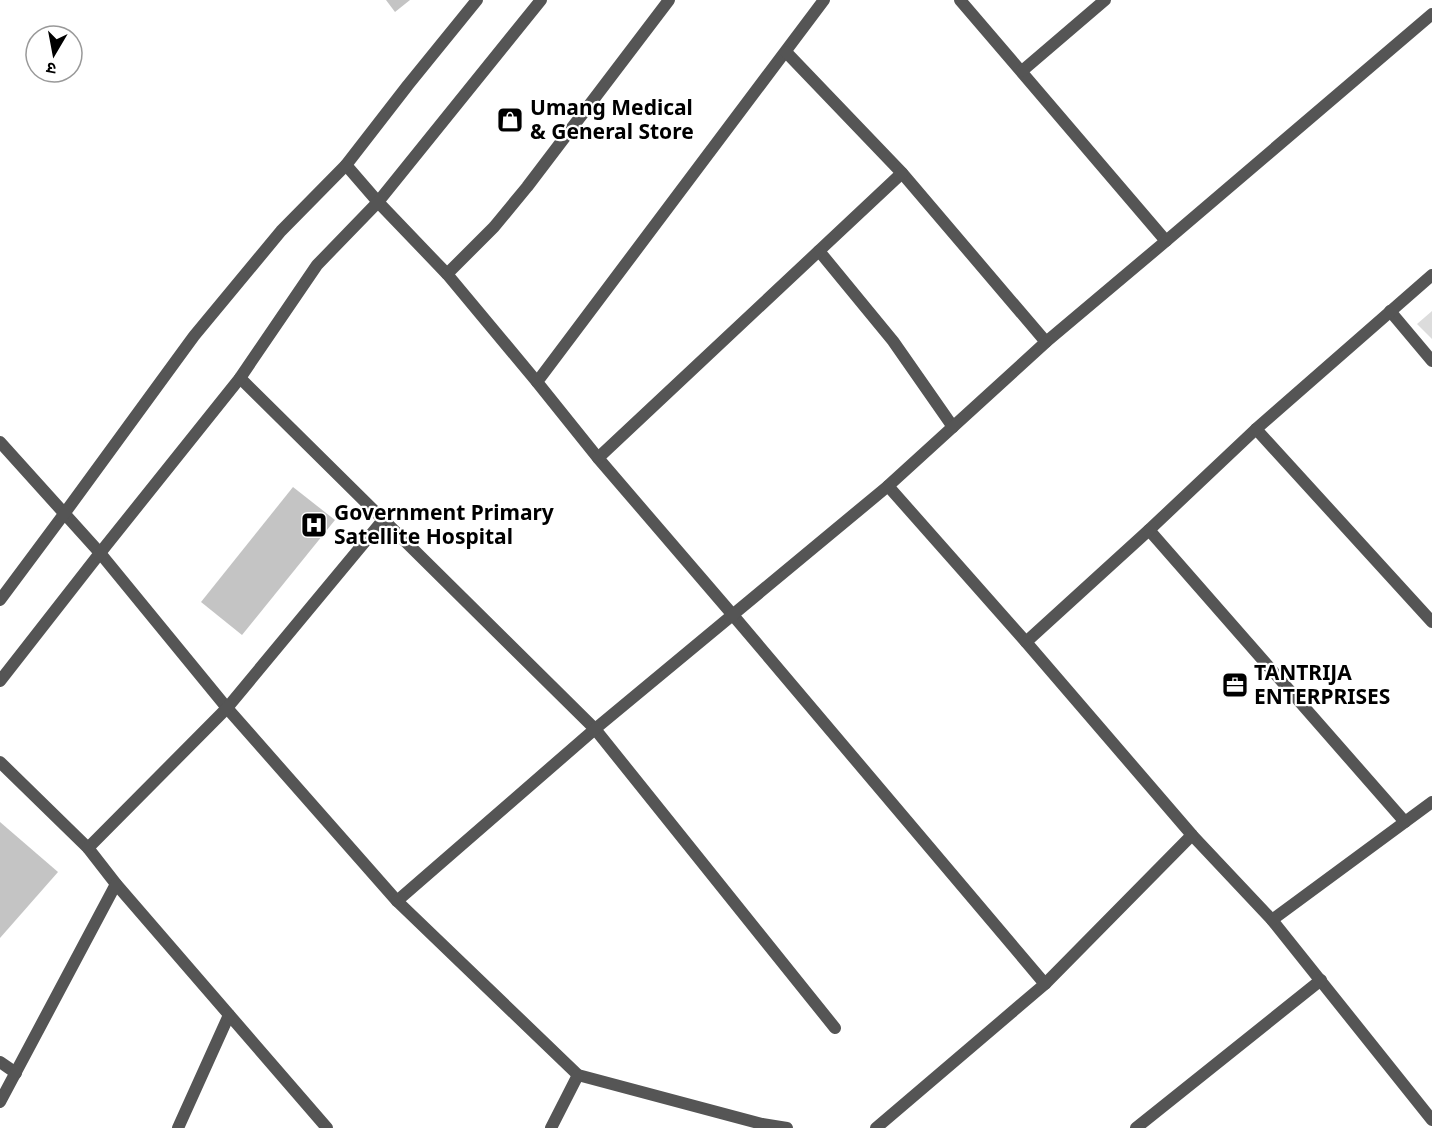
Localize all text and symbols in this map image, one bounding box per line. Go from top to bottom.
north arrow [24,24,84,84]
text: उ [44,57,58,80]
place label: Umang Medical & General Store [530,93,694,145]
shop icon: Umang Medical & General Store [495,105,525,135]
place label: Government Primary Satellite Hospital [334,498,554,550]
hospital icon: Government Primary Satellite Hospital [299,510,329,540]
place label: TANTRIJA ENTERPRISES [1254,658,1390,710]
office icon: TANTRIJA ENTERPRISES [1220,670,1250,700]

